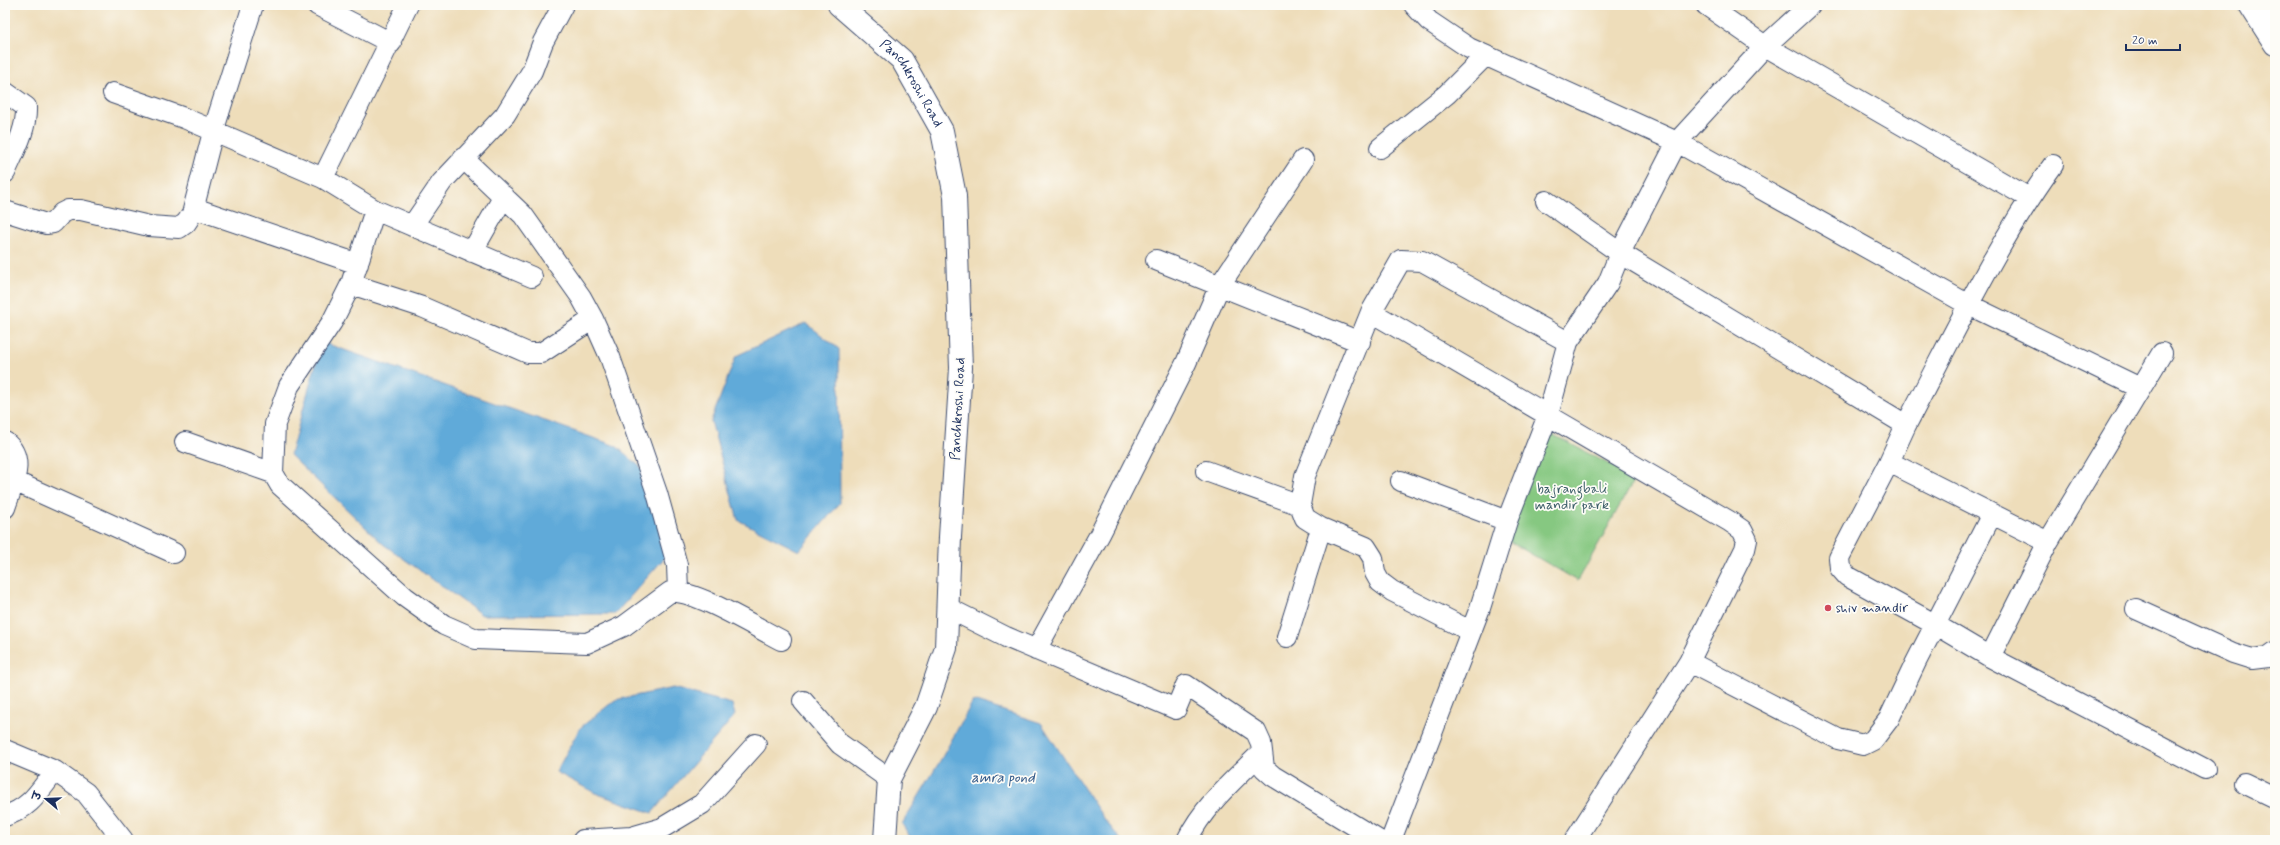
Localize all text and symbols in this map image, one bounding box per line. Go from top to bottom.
scale bar [2126,26,2180,52]
text: 20 m [2132,33,2158,49]
street label: Panchkroshi Road [876,35,947,131]
street label: Panchkroshi Road [946,357,970,461]
park label: bajrangbali mandir park [1535,480,1609,514]
place label: shiv mandir [1836,599,1908,617]
marker: shiv mandir [1823,603,1833,613]
water label: amra pond [971,768,1036,788]
north arrow [26,779,66,819]
text: उ [29,789,46,803]

